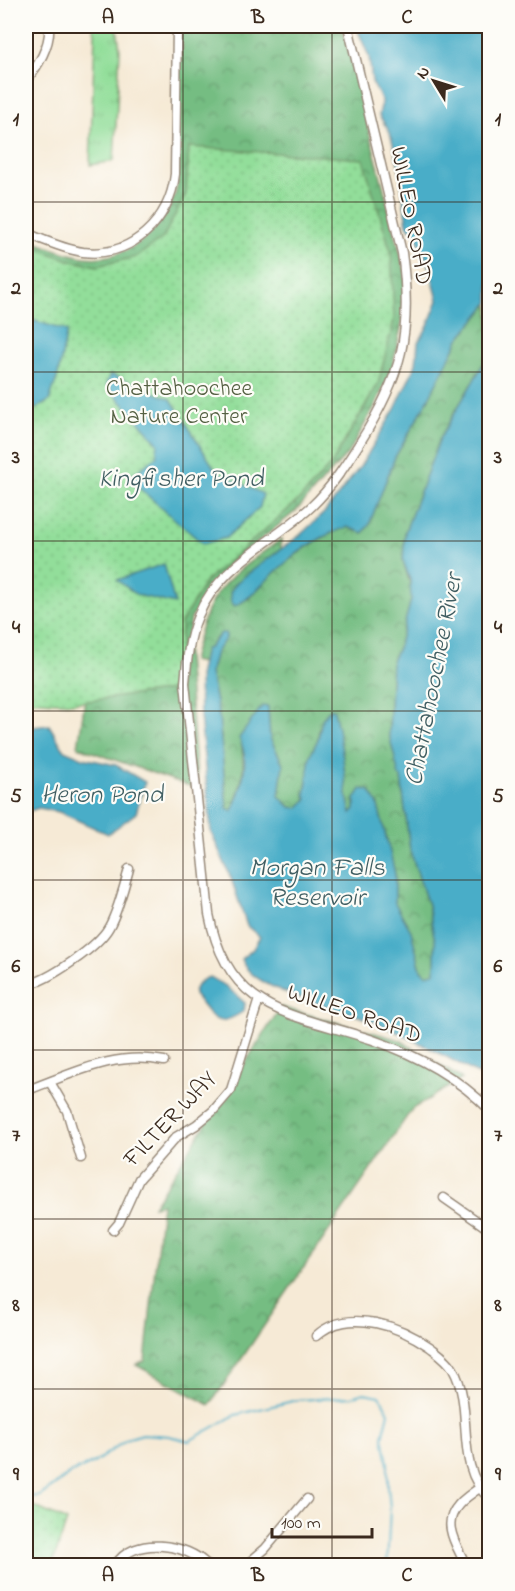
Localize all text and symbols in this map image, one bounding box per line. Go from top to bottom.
text: A [102,4,114,33]
text: B [250,4,265,33]
text: C [402,4,413,33]
north arrow [404,51,464,111]
text: N [411,61,437,85]
text: 1 [13,106,20,135]
text: 1 [495,106,502,135]
street label: WILLEO ROAD [379,144,441,288]
text: 2 [10,275,21,304]
text: 2 [492,275,503,304]
park label: Chattahoochee Nature Center [106,372,253,435]
text: 3 [11,444,20,473]
text: 3 [493,444,502,473]
water label: Kingfisher Pond [99,461,265,499]
water label: Chattahoochee River [396,568,475,789]
text: 4 [12,614,21,643]
text: 4 [494,614,503,643]
water label: Heron Pond [41,777,164,815]
text: 5 [10,783,22,812]
text: 5 [492,783,504,812]
water label: Morgan Falls Reservoir [249,850,385,918]
text: 6 [12,953,21,982]
text: 6 [494,953,503,982]
street label: WILLEO ROAD [282,976,426,1054]
street label: FILTER WAY [115,1064,226,1177]
text: 7 [12,1122,21,1151]
text: 7 [494,1122,503,1151]
text: 8 [11,1292,20,1321]
text: 8 [493,1292,502,1321]
text: 9 [12,1461,20,1490]
text: 9 [494,1461,502,1490]
scale bar [272,1501,372,1539]
text: 100 m [281,1511,321,1537]
text: A [102,1562,114,1591]
text: B [250,1562,265,1591]
text: C [402,1562,413,1591]

